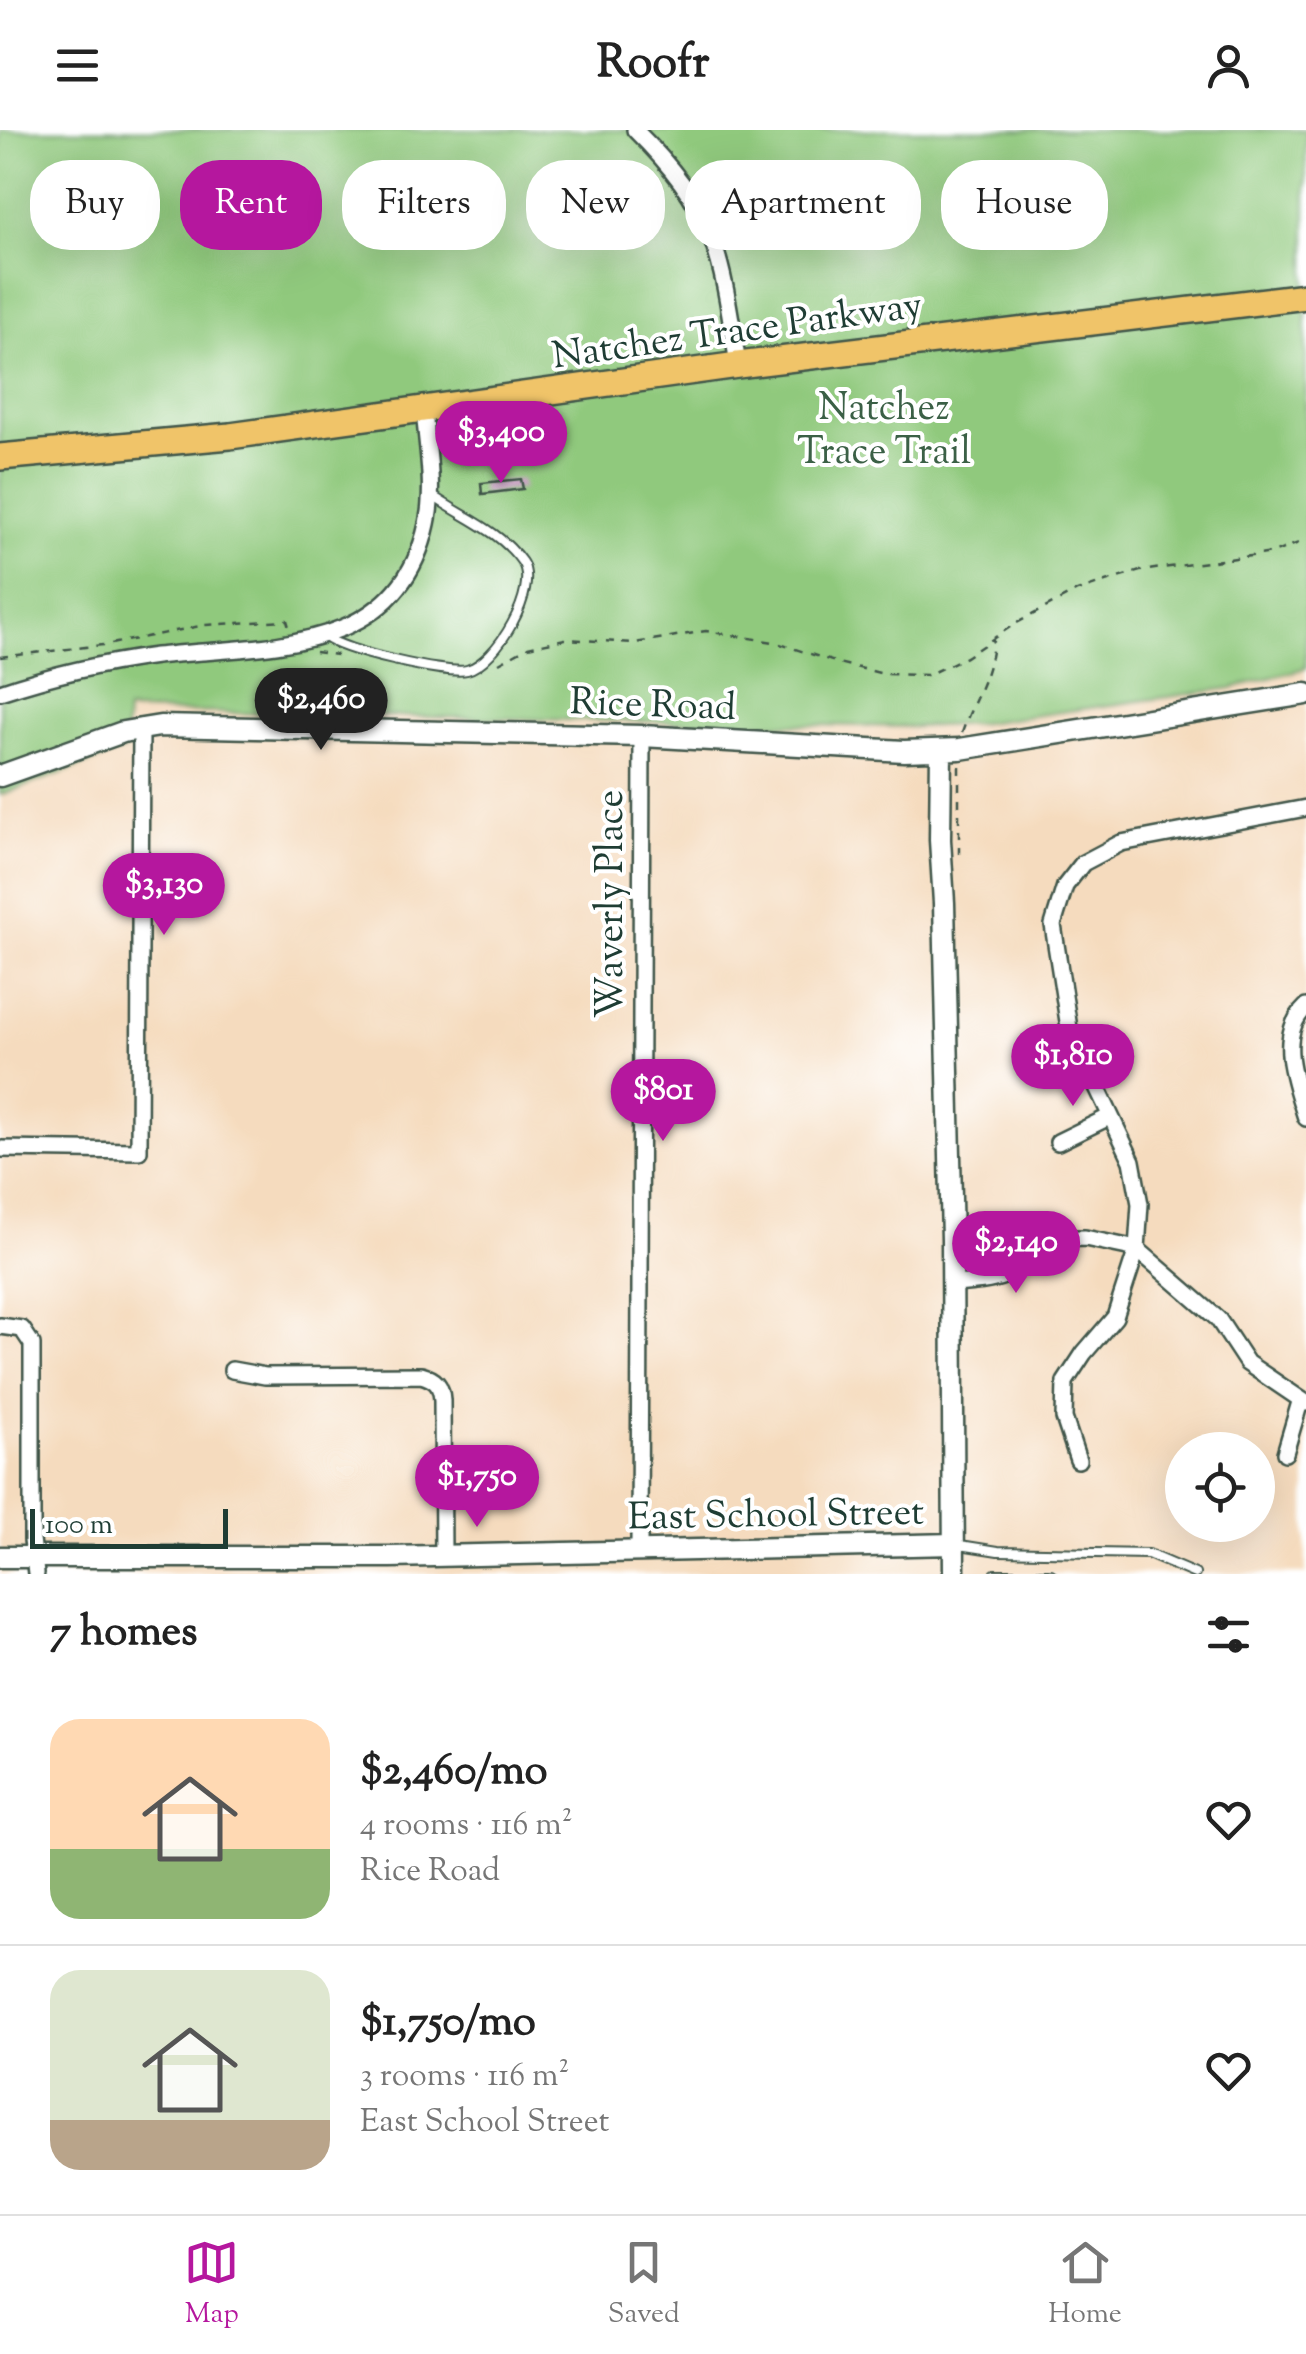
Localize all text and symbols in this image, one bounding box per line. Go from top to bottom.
text: Roofr [597,33,709,98]
icon: menu [50,38,105,93]
icon: person [1201,38,1256,93]
chip: Buy [30,160,160,250]
chip: Rent [180,160,322,250]
chip: Filters [342,160,506,250]
chip: New [526,160,665,250]
chip: Apartment [685,160,921,250]
chip: House [941,160,1108,250]
street label: Natchez Trace Parkway [549,280,926,386]
park label: Natchez Trace Trail [797,383,971,481]
pin: $3,400 [420,401,582,486]
text: $3,400 [457,410,545,456]
pin: $2,460 [240,668,402,753]
text: $2,460 [277,677,365,723]
street label: Rice Road [569,677,737,737]
street label: Waverly Place [586,790,640,1018]
pin: $3,130 [83,853,245,938]
text: $3,130 [125,862,203,908]
pin: $1,810 [992,1024,1154,1109]
text: $1,810 [1033,1033,1113,1079]
pin: $801 [604,1059,722,1144]
text: $801 [633,1068,693,1114]
pin: $2,140 [935,1211,1097,1296]
text: $2,140 [974,1220,1058,1266]
map controls [1165,1432,1275,1542]
button: locate [1165,1432,1275,1542]
pin: $1,750 [396,1445,558,1530]
text: $1,750 [437,1454,517,1500]
street label: East School Street [627,1487,925,1547]
scale bar [30,1504,228,1548]
text: 100 m [45,1506,113,1546]
text: 7 homes [50,1604,198,1664]
icon: filters [1201,1607,1256,1662]
text: $2,460/mo [360,1743,547,1803]
icon: home [130,1759,250,1879]
icon: heart [1201,1792,1256,1847]
text: 4 rooms · 116 m² [360,1803,572,1849]
text: Rice Road [360,1849,500,1895]
text: $1,750/mo [360,1994,536,2054]
icon: home [130,2010,250,2130]
icon: heart [1201,2043,1256,2098]
text: 3 rooms · 116 m² [360,2054,569,2100]
text: East School Street [360,2100,609,2146]
tab: Map [184,2235,239,2335]
tab: Saved [608,2235,680,2335]
tab: Home [1048,2235,1122,2335]

